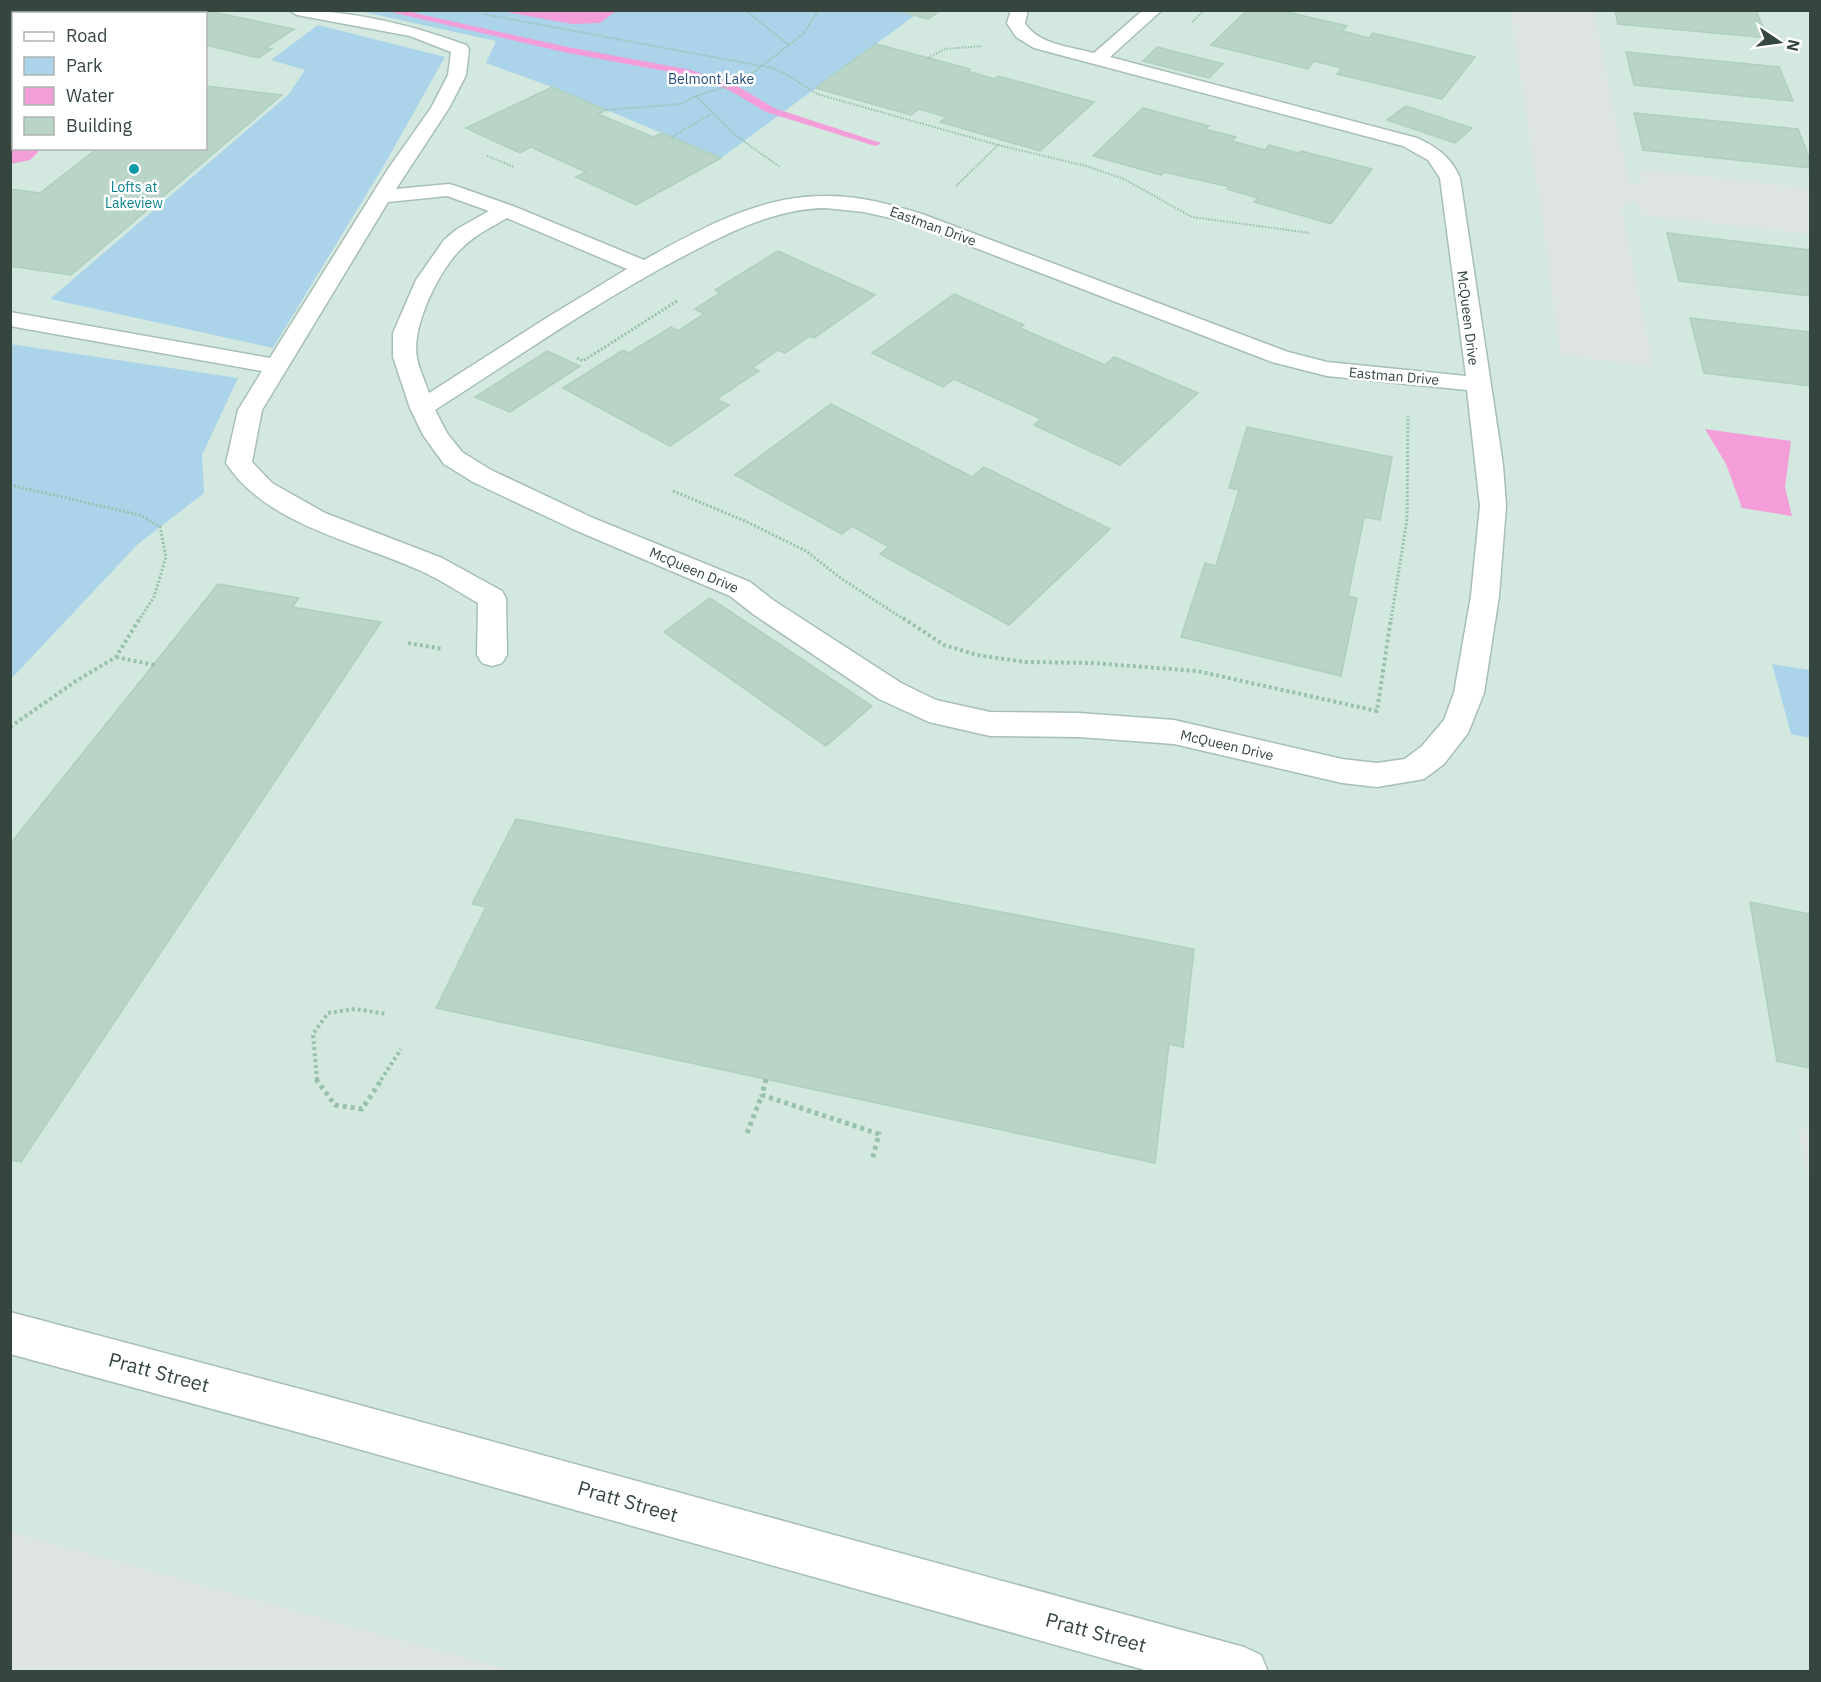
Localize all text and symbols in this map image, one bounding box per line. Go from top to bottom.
legend [12,12,207,150]
north arrow [1749,12,1809,72]
text: Road [66,24,107,47]
text: N [1783,37,1805,53]
text: Park [66,54,103,77]
park label: Belmont Lake [668,70,754,88]
text: Water [66,84,115,107]
text: Building [66,114,133,137]
marker: Lofts at Lakeview [127,162,141,176]
place label: Lofts at Lakeview [105,178,163,212]
street label: Eastman Drive [887,202,979,250]
street label: McQueen Drive [1453,270,1483,367]
street label: Eastman Drive [1348,363,1440,389]
street label: McQueen Drive [647,543,742,597]
street label: McQueen Drive [1178,725,1276,765]
street label: Pratt Street [106,1346,212,1398]
street label: Pratt Street [575,1474,681,1528]
street label: Pratt Street [1043,1606,1149,1658]

